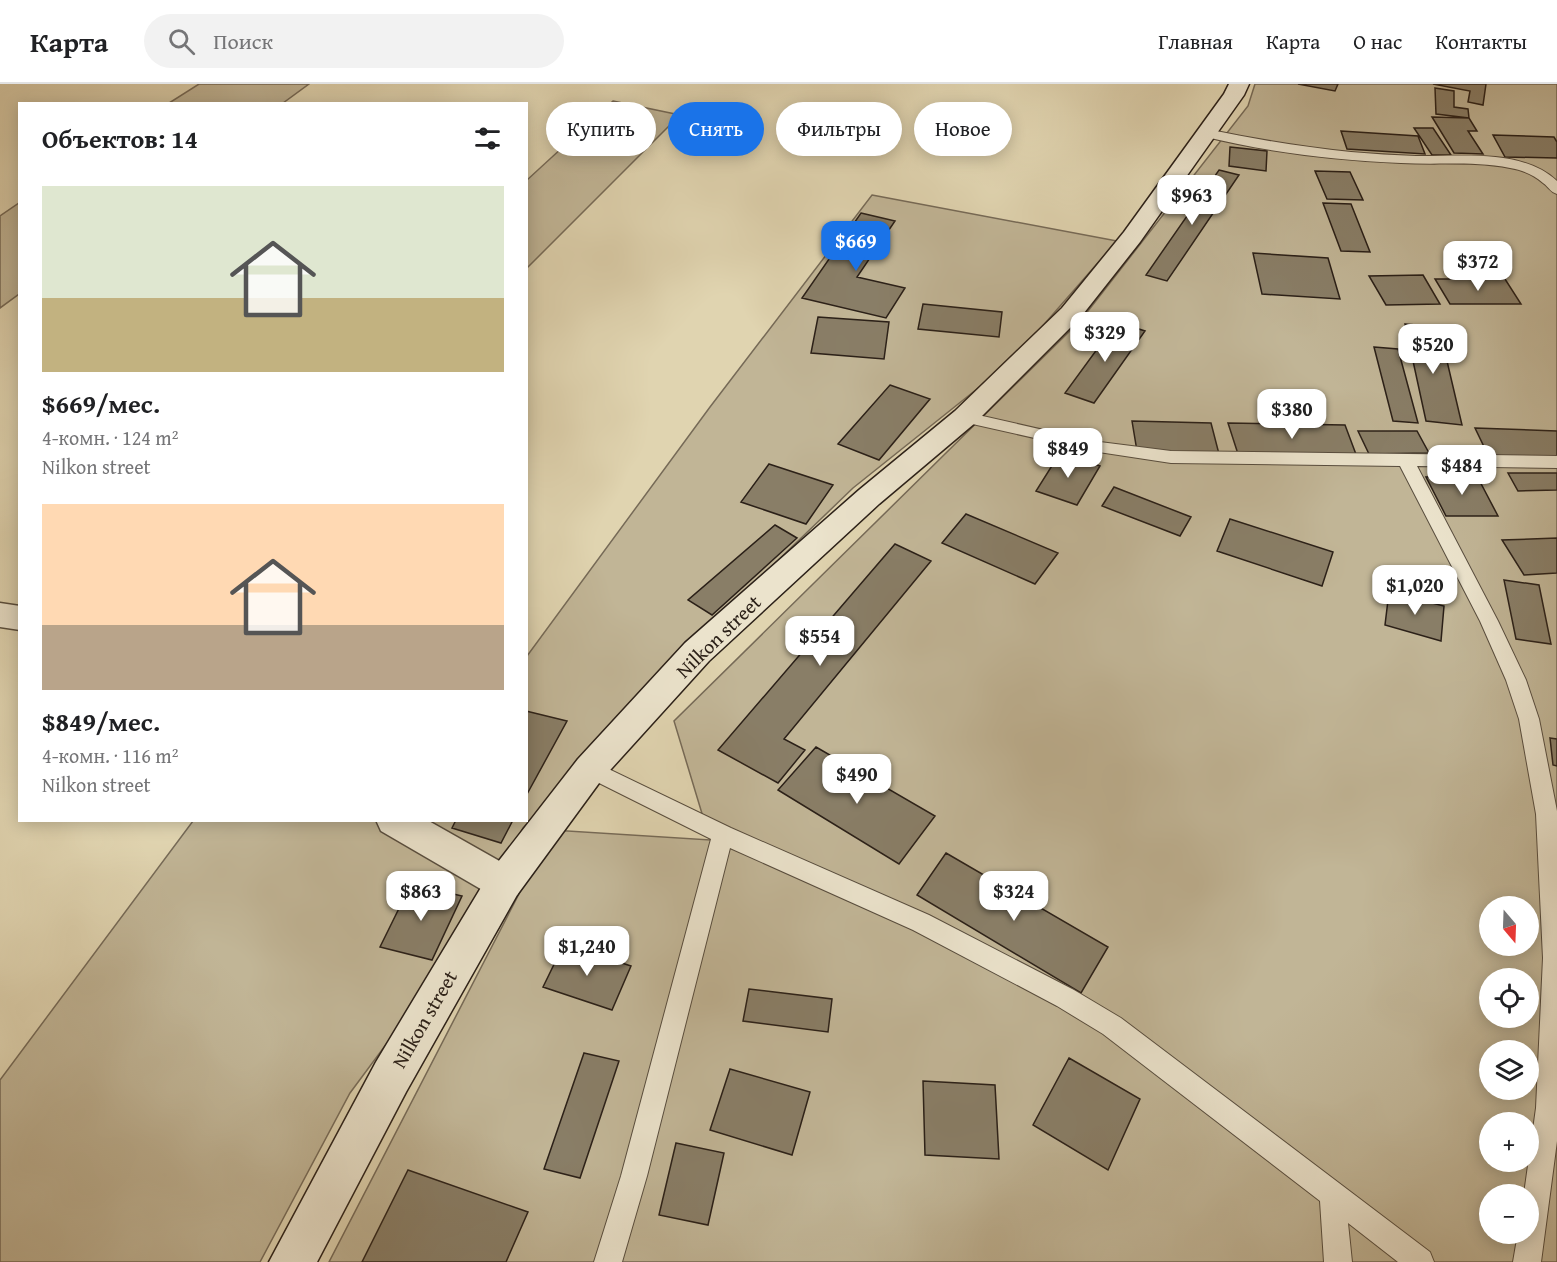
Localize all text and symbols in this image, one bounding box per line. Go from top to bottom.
search box [144,14,564,68]
text: Карта [30,21,108,62]
icon: search [165,25,198,58]
text: Поиск [213,25,273,57]
text: Главная [1158,26,1233,57]
text: Карта [1266,26,1320,57]
text: О нас [1353,26,1402,57]
text: Контакты [1435,26,1527,57]
chip: Купить [546,102,656,156]
chip: Снять [668,102,764,156]
chip: Фильтры [776,102,902,156]
chip: Новое [914,102,1012,156]
text: Объектов: 14 [42,119,198,158]
icon: filters [471,122,504,155]
pin: $963 [1156,175,1228,226]
text: $963 [1171,180,1213,209]
pin: $669 [820,221,892,272]
icon: home [219,225,327,333]
text: $669 [835,226,877,255]
pin: $372 [1442,241,1514,292]
text: $372 [1457,246,1499,275]
pin: $329 [1069,312,1141,363]
text: $329 [1084,317,1126,346]
pin: $520 [1397,324,1469,375]
text: $520 [1412,329,1454,358]
text: $669/мес. [42,384,160,423]
pin: $380 [1256,389,1328,440]
text: $380 [1271,394,1313,423]
text: 4-комн. · 124 m² [42,423,178,452]
pin: $849 [1032,428,1104,479]
text: $849 [1047,433,1089,462]
pin: $484 [1426,445,1498,496]
text: $484 [1441,450,1483,479]
text: Nilkon street [42,452,151,481]
icon: home [219,543,327,651]
pin: $1,020 [1366,565,1464,616]
text: $1,020 [1386,570,1444,599]
street label: Nilkon street [669,588,767,684]
pin: $554 [784,616,856,667]
text: $554 [799,621,841,650]
text: $849/мес. [42,702,160,741]
text: 4-комн. · 116 m² [42,741,178,770]
pin: $490 [821,754,893,805]
text: $490 [836,759,878,788]
text: Nilkon street [42,770,151,799]
pin: $863 [385,871,457,922]
pin: $324 [978,871,1050,922]
text: $863 [400,876,442,905]
text: $324 [993,876,1035,905]
north arrow [1479,896,1539,956]
map controls [1479,896,1539,1244]
pin: $1,240 [538,926,636,977]
text: $1,240 [558,931,616,960]
street label: Nilkon street [384,965,464,1073]
button: locate [1479,968,1539,1028]
button: layers [1479,1040,1539,1100]
button: + [1479,1112,1539,1172]
button: − [1479,1184,1539,1244]

